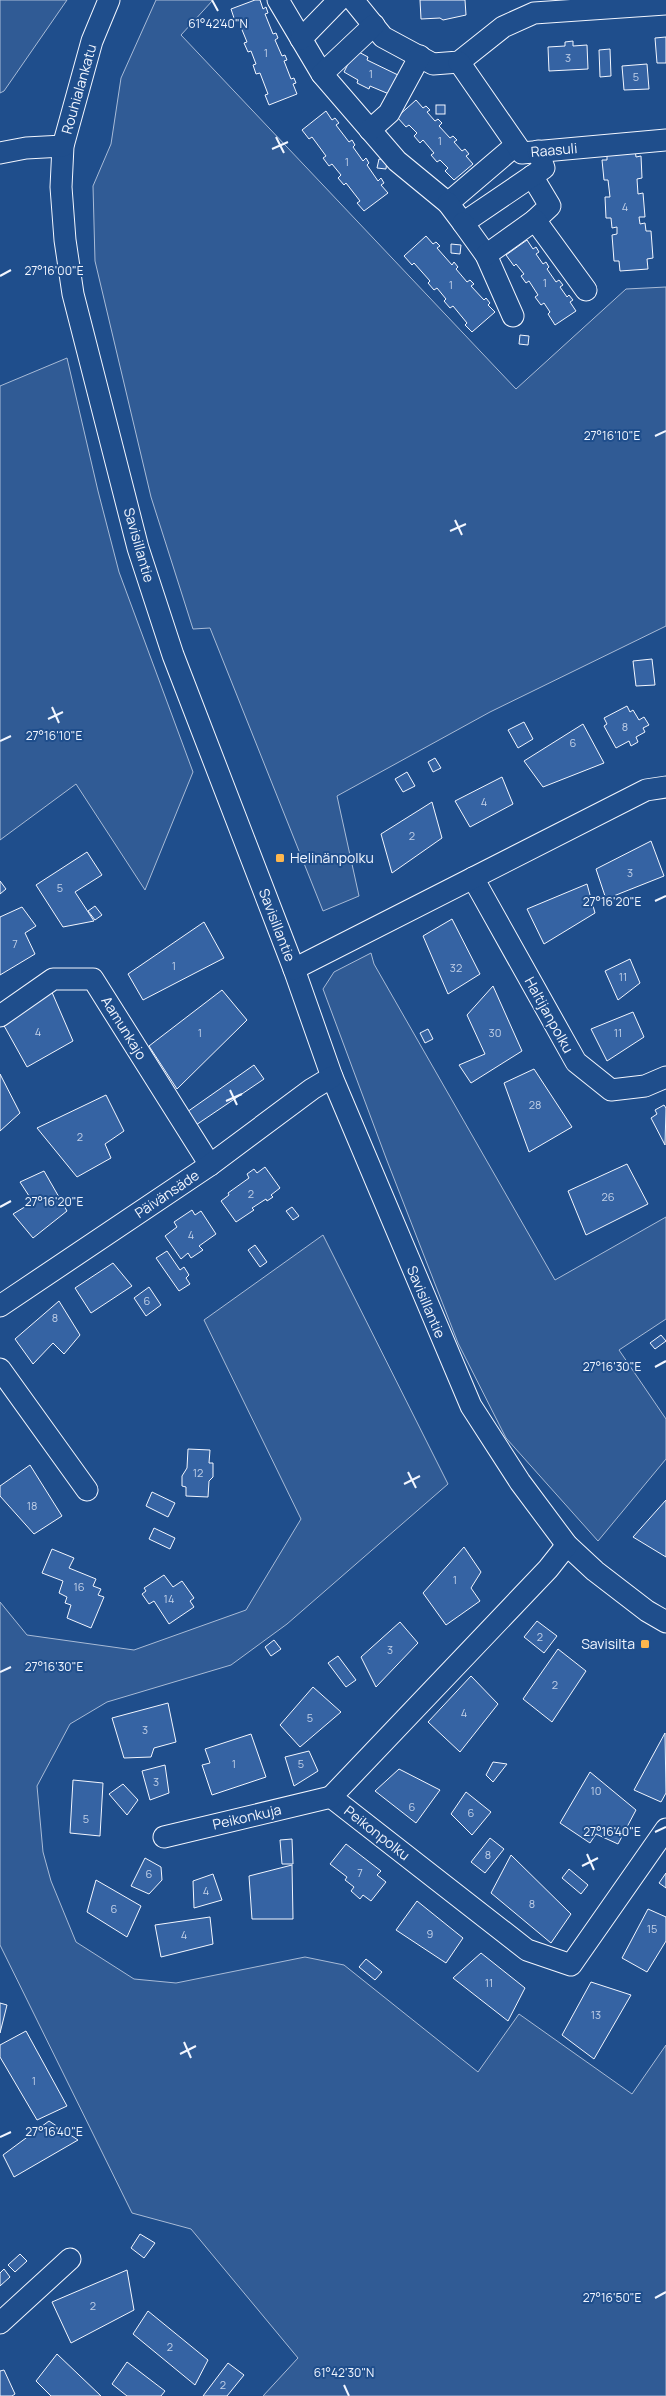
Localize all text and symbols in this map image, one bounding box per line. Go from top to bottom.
text: 61°42'40"N [188,15,248,32]
street label: Rouhialankatu [57,42,100,136]
house number: 1 [264,45,268,60]
house number: 3 [565,50,571,65]
house number: 1 [369,66,373,81]
house number: 5 [633,69,639,84]
house number: 1 [438,133,442,148]
street label: Raasuli [530,138,578,161]
house number: 1 [345,154,349,169]
house number: 4 [622,199,628,214]
text: 27°16'00"E [24,262,84,279]
house number: 1 [543,275,547,290]
house number: 1 [449,277,453,292]
text: 27°16'10"E [584,427,640,444]
street label: Savisillantie [120,505,159,584]
house number: 8 [622,719,628,734]
text: 27°16'10"E [26,727,82,744]
house number: 6 [570,735,577,750]
house number: 4 [481,794,487,809]
house number: 2 [409,828,415,843]
place label: Helinänpolku [290,848,374,867]
marker: Helinänpolku [274,852,286,864]
house number: 3 [627,865,633,880]
house number: 5 [57,880,63,895]
street label: Savisillantie [255,886,300,964]
text: 27°16'20"E [583,893,641,910]
house number: 7 [12,936,18,951]
house number: 1 [172,958,176,973]
house number: 32 [450,960,462,975]
house number: 11 [619,969,627,984]
street label: Haltijanpolku [521,973,578,1056]
street label: Aamunkajo [97,992,151,1063]
house number: 4 [35,1024,41,1039]
house number: 1 [198,1025,202,1040]
house number: 30 [489,1025,501,1040]
house number: 11 [614,1025,622,1040]
house number: 28 [529,1097,541,1112]
house number: 2 [77,1129,83,1144]
street label: Päivänsäde [131,1165,203,1222]
house number: 2 [248,1186,254,1201]
house number: 26 [601,1189,615,1204]
text: 27°16'20"E [25,1193,83,1210]
house number: 4 [188,1227,194,1242]
street label: Savisillantie [403,1263,450,1341]
house number: 6 [144,1293,151,1308]
house number: 8 [52,1310,58,1325]
text: 27°16'30"E [583,1358,641,1375]
house number: 12 [193,1465,203,1480]
house number: 18 [27,1498,37,1513]
house number: 1 [453,1572,457,1587]
house number: 16 [73,1579,85,1594]
house number: 14 [164,1591,174,1606]
house number: 2 [537,1629,543,1644]
place label: Savisilta [581,1634,635,1653]
marker: Savisilta [639,1638,651,1650]
house number: 3 [387,1642,393,1657]
text: 27°16'30"E [25,1658,83,1675]
house number: 2 [552,1677,558,1692]
house number: 4 [461,1705,467,1720]
house number: 5 [307,1710,313,1725]
house number: 3 [142,1722,148,1737]
house number: 1 [232,1756,236,1771]
house number: 5 [298,1756,304,1771]
house number: 3 [153,1774,159,1789]
house number: 10 [590,1783,602,1798]
street label: Peikonkuja [211,1799,283,1834]
house number: 6 [409,1799,416,1814]
street label: Peikonpolku [341,1801,414,1864]
house number: 6 [468,1805,475,1820]
house number: 5 [83,1811,89,1826]
text: 27°16'40"E [583,1823,641,1840]
house number: 8 [485,1847,491,1862]
house number: 7 [357,1865,363,1880]
house number: 6 [146,1866,153,1881]
house number: 4 [203,1883,209,1898]
house number: 8 [529,1896,535,1911]
house number: 6 [111,1901,118,1916]
house number: 15 [647,1921,657,1936]
house number: 9 [427,1926,434,1941]
house number: 4 [181,1927,187,1942]
house number: 11 [485,1975,493,1990]
house number: 13 [591,2007,601,2022]
house number: 1 [32,2073,36,2088]
text: 27°16'40"E [25,2123,83,2140]
text: 27°16'50"E [583,2289,642,2306]
house number: 2 [90,2298,96,2313]
house number: 2 [167,2339,173,2354]
text: 61°42'30"N [314,2364,374,2381]
house number: 2 [220,2377,226,2392]

